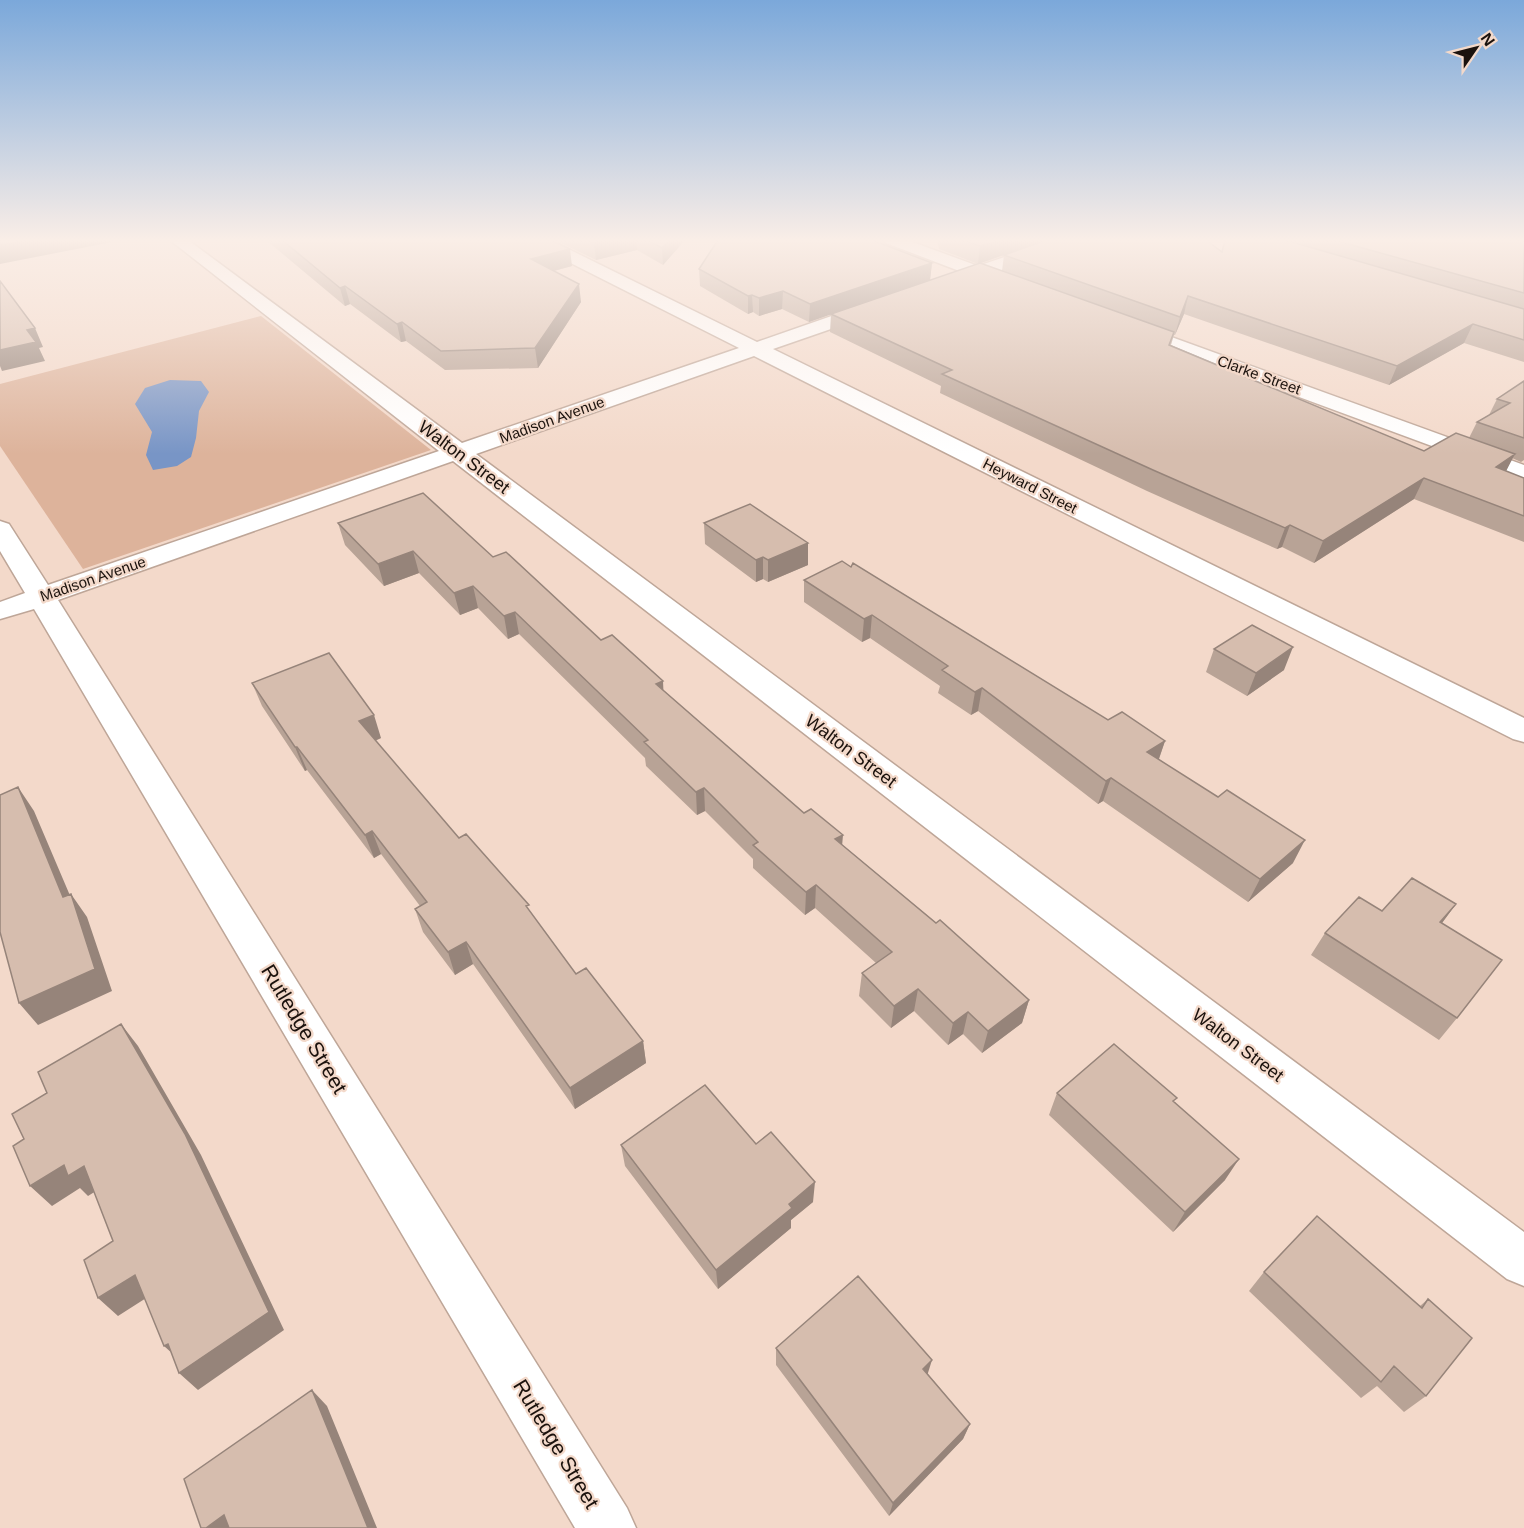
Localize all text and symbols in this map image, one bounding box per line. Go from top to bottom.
north arrow [1446,18,1506,78]
text: N [1478,30,1498,49]
street label: Clarke Street [1215,352,1304,398]
street label: Madison Avenue [497,393,607,446]
street label: Walton Street [415,416,513,498]
street label: Heyward Street [980,455,1081,517]
street label: Madison Avenue [38,552,148,605]
street label: Walton Street [802,710,900,792]
street label: Rutledge Street [257,960,352,1097]
street label: Walton Street [1189,1004,1287,1086]
street label: Rutledge Street [509,1375,604,1512]

